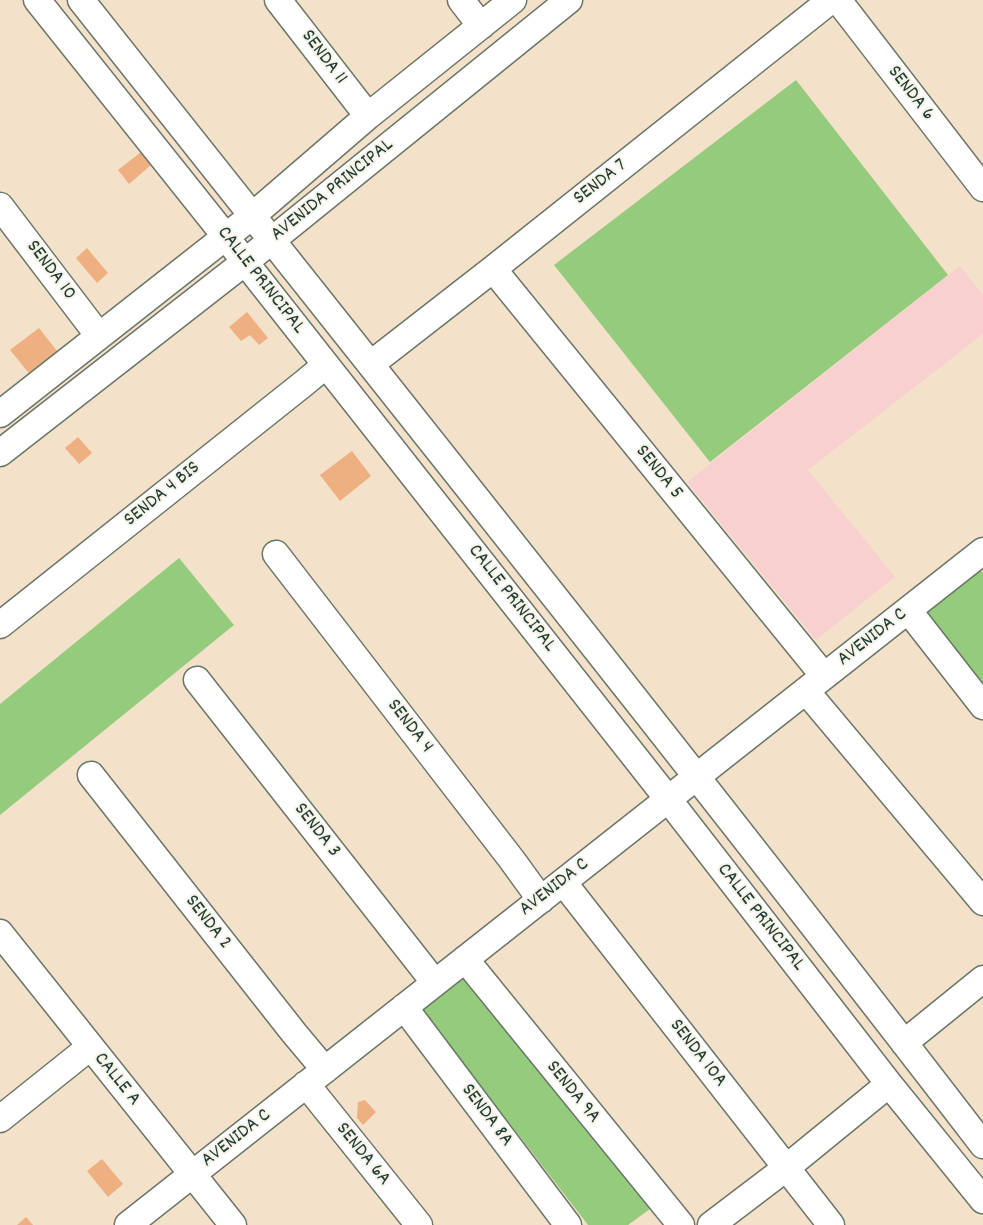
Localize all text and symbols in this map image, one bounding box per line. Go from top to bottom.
street label: SENDA 11 [295,26,351,90]
street label: SENDA 6 [881,62,939,126]
street label: AVENIDA PRINCIPAL [267,134,399,248]
street label: SENDA 7 [569,155,633,211]
street label: CALLE PRINCIPAL [211,222,309,340]
street label: SENDA 10 [20,236,80,306]
street label: SENDA 5 [629,441,687,505]
street label: SENDA 4 BIS [120,457,206,533]
street label: CALLE PRINCIPAL [462,540,560,658]
street label: AVENIDA C [834,603,912,673]
street label: SENDA 4 [380,695,438,759]
street label: SENDA 3 [287,799,345,863]
street label: AVENIDA C [516,853,594,923]
street label: CALLE PRINCIPAL [711,859,809,977]
street label: SENDA 2 [178,891,236,955]
street label: SENDA 10A [663,1015,731,1093]
street label: CALLE A [87,1048,145,1112]
street label: SENDA 9A [539,1057,605,1129]
street label: SENDA 8A [455,1080,517,1152]
street label: AVENIDA C [198,1104,276,1174]
street label: SENDA 6A [329,1119,395,1191]

